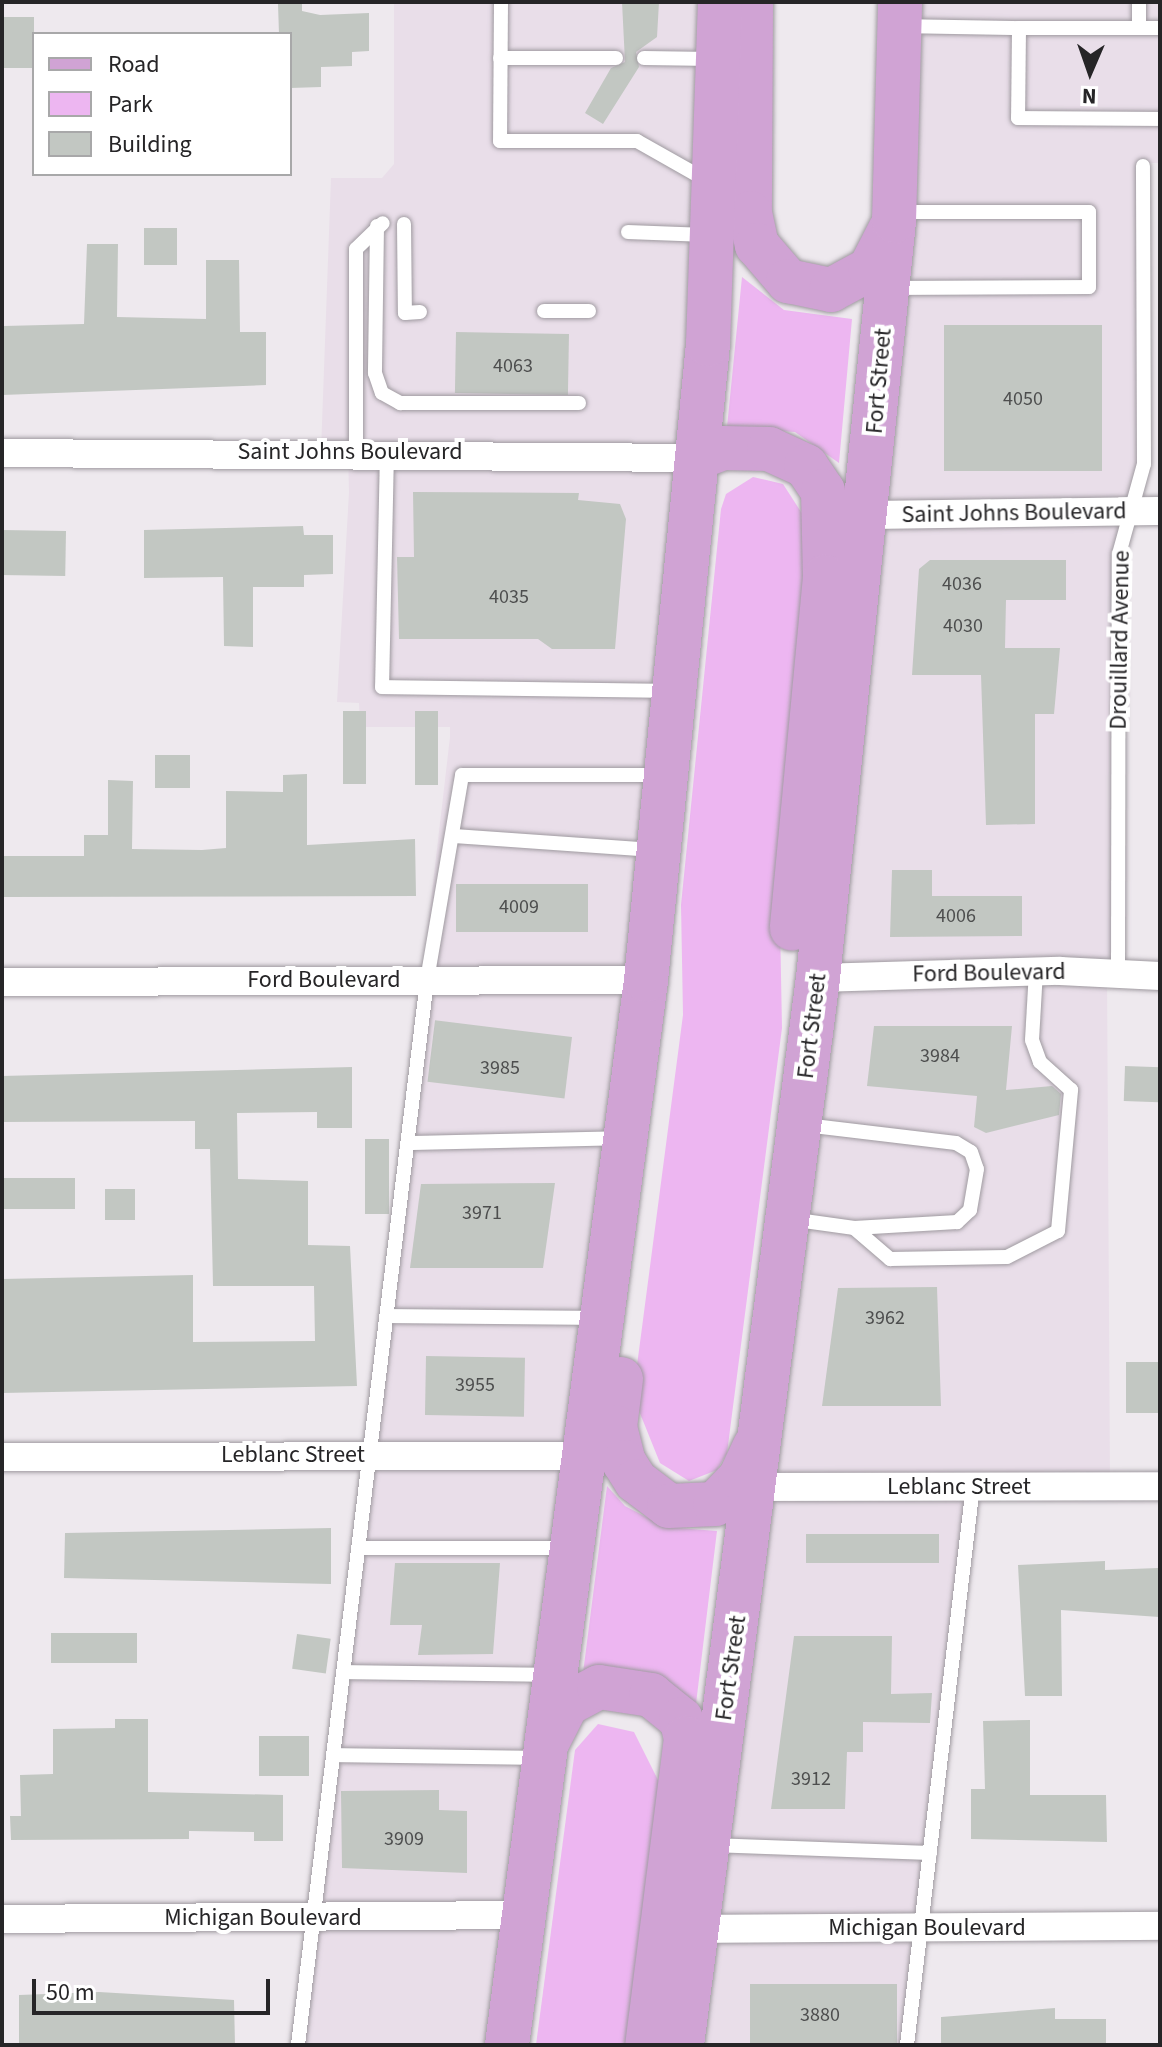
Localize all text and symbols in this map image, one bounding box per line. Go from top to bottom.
legend [32,32,292,176]
north arrow [1050,32,1130,112]
text: Road [108,47,160,82]
text: N [1081,80,1097,112]
text: Park [108,87,153,122]
text: Building [108,127,192,162]
street label: Fort Street [860,327,898,435]
house number: 4063 [493,354,533,378]
house number: 4050 [1003,387,1043,411]
street label: Saint Johns Boulevard [238,438,462,466]
street label: Saint Johns Boulevard [901,497,1127,529]
street label: Drouillard Avenue [1104,550,1136,730]
house number: 4036 [942,572,982,596]
house number: 4035 [489,585,529,609]
house number: 4030 [943,614,983,638]
house number: 4009 [499,895,539,919]
house number: 4006 [936,904,976,928]
street label: Ford Boulevard [912,957,1066,989]
street label: Ford Boulevard [247,966,401,994]
street label: Fort Street [791,972,833,1080]
house number: 3984 [920,1044,960,1068]
house number: 3985 [480,1056,520,1080]
house number: 3971 [462,1201,502,1225]
house number: 3962 [865,1306,905,1330]
house number: 3955 [455,1373,495,1397]
street label: Leblanc Street [221,1441,365,1469]
street label: Leblanc Street [887,1473,1031,1501]
street label: Fort Street [709,1614,753,1722]
house number: 3912 [791,1767,831,1791]
house number: 3909 [384,1827,424,1851]
street label: Michigan Boulevard [164,1904,362,1932]
street label: Michigan Boulevard [828,1914,1026,1942]
scale bar [36,1963,274,2013]
text: 50 m [46,1975,95,2010]
house number: 3880 [800,2003,840,2027]

